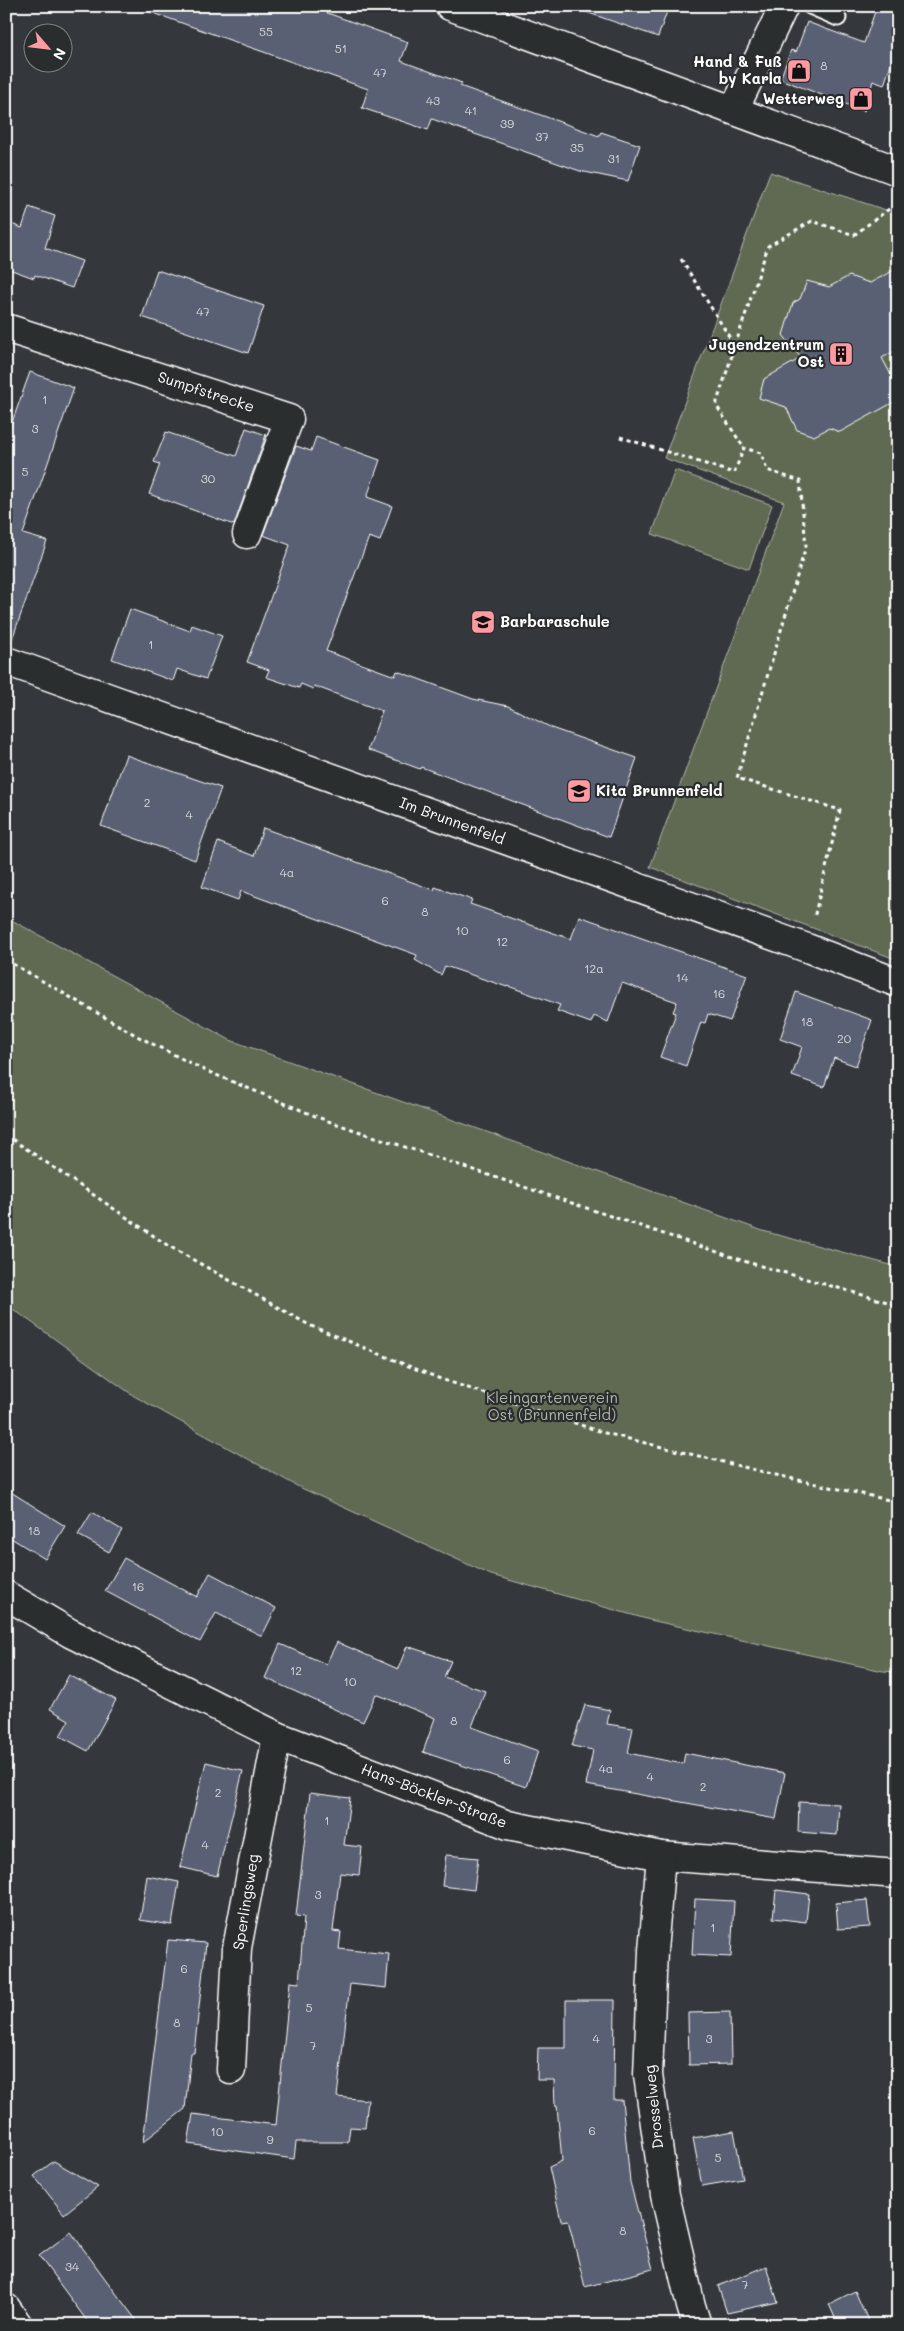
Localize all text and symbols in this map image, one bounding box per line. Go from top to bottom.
north arrow [22,22,72,72]
house number: 55 [259,23,273,39]
house number: 51 [335,40,347,56]
text: N [49,45,71,63]
place label: Hand & Fuß by Karla [693,51,782,88]
house number: 8 [820,57,828,73]
shop icon: Hand & Fuß by Karla [786,58,812,84]
house number: 47 [373,64,387,80]
shop icon: Wetterweg [848,86,874,112]
place label: Wetterweg [763,88,844,108]
house number: 43 [426,92,440,108]
house number: 41 [465,102,477,118]
house number: 39 [500,115,514,131]
house number: 37 [535,128,549,144]
house number: 35 [570,139,584,155]
house number: 31 [608,150,620,166]
house number: 47 [196,303,210,319]
place label: Jugendzentrum Ost [709,334,824,371]
building icon: Jugendzentrum Ost [828,341,854,367]
street label: Sumpfstrecke [155,366,257,416]
house number: 1 [42,391,48,407]
house number: 3 [31,420,39,436]
house number: 5 [22,463,29,479]
house number: 30 [201,470,216,486]
school or university icon: Barbaraschule [470,609,496,635]
place label: Barbaraschule [500,611,610,631]
house number: 1 [148,636,154,652]
school or university icon: Kita Brunnenfeld [566,778,592,804]
place label: Kita Brunnenfeld [596,780,723,800]
street label: Im Brunnenfeld [397,792,508,848]
house number: 2 [144,794,150,810]
house number: 4 [185,806,193,822]
house number: 4a [280,864,294,880]
house number: 6 [381,892,389,908]
house number: 8 [421,903,429,919]
house number: 10 [456,922,469,938]
house number: 12 [496,933,508,949]
house number: 12a [584,960,604,976]
house number: 14 [676,969,688,985]
house number: 16 [713,985,725,1001]
house number: 18 [801,1013,813,1029]
house number: 20 [837,1030,852,1046]
park label: Kleingartenverein Ost (Brunnenfeld) [486,1387,618,1424]
house number: 18 [28,1522,40,1538]
house number: 16 [132,1578,144,1594]
house number: 12 [290,1662,302,1678]
house number: 10 [344,1673,357,1689]
house number: 8 [450,1712,458,1728]
house number: 6 [503,1751,511,1767]
street label: Hans-Böckler-Straße [359,1758,510,1832]
house number: 4a [599,1760,613,1776]
house number: 4 [646,1768,654,1784]
house number: 2 [700,1778,706,1794]
house number: 2 [215,1784,221,1800]
house number: 1 [324,1812,330,1828]
house number: 4 [201,1836,209,1852]
street label: Sperlingsweg [228,1852,263,1951]
house number: 3 [314,1886,322,1902]
house number: 1 [710,1919,716,1935]
house number: 6 [180,1960,188,1976]
house number: 5 [306,1999,313,2015]
house number: 8 [173,2014,181,2030]
house number: 4 [592,2030,600,2046]
house number: 3 [705,2030,713,2046]
house number: 7 [310,2037,317,2053]
street label: Drosselweg [639,2064,667,2150]
house number: 6 [588,2122,596,2138]
house number: 10 [211,2123,224,2139]
house number: 9 [266,2131,274,2147]
house number: 5 [715,2149,722,2165]
house number: 8 [619,2222,627,2238]
house number: 34 [65,2258,79,2274]
house number: 7 [742,2276,749,2292]

